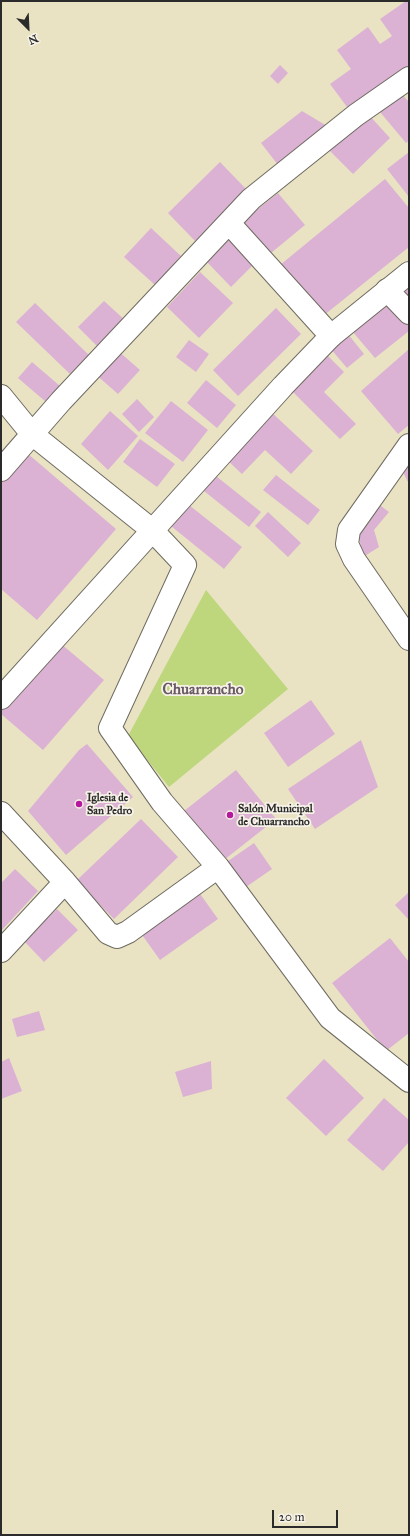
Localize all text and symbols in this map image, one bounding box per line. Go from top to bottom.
north arrow [8,8,48,48]
text: N [26,32,40,47]
district label: Chuarrancho [163,681,243,699]
place label: Iglesia de San Pedro [87,791,132,817]
marker: Iglesia de San Pedro [74,799,84,809]
place label: Salón Municipal de Chuarrancho [238,802,313,828]
marker: Salón Municipal de Chuarrancho [225,810,235,820]
scale bar [274,1502,340,1528]
text: 20 m [279,1510,305,1524]

